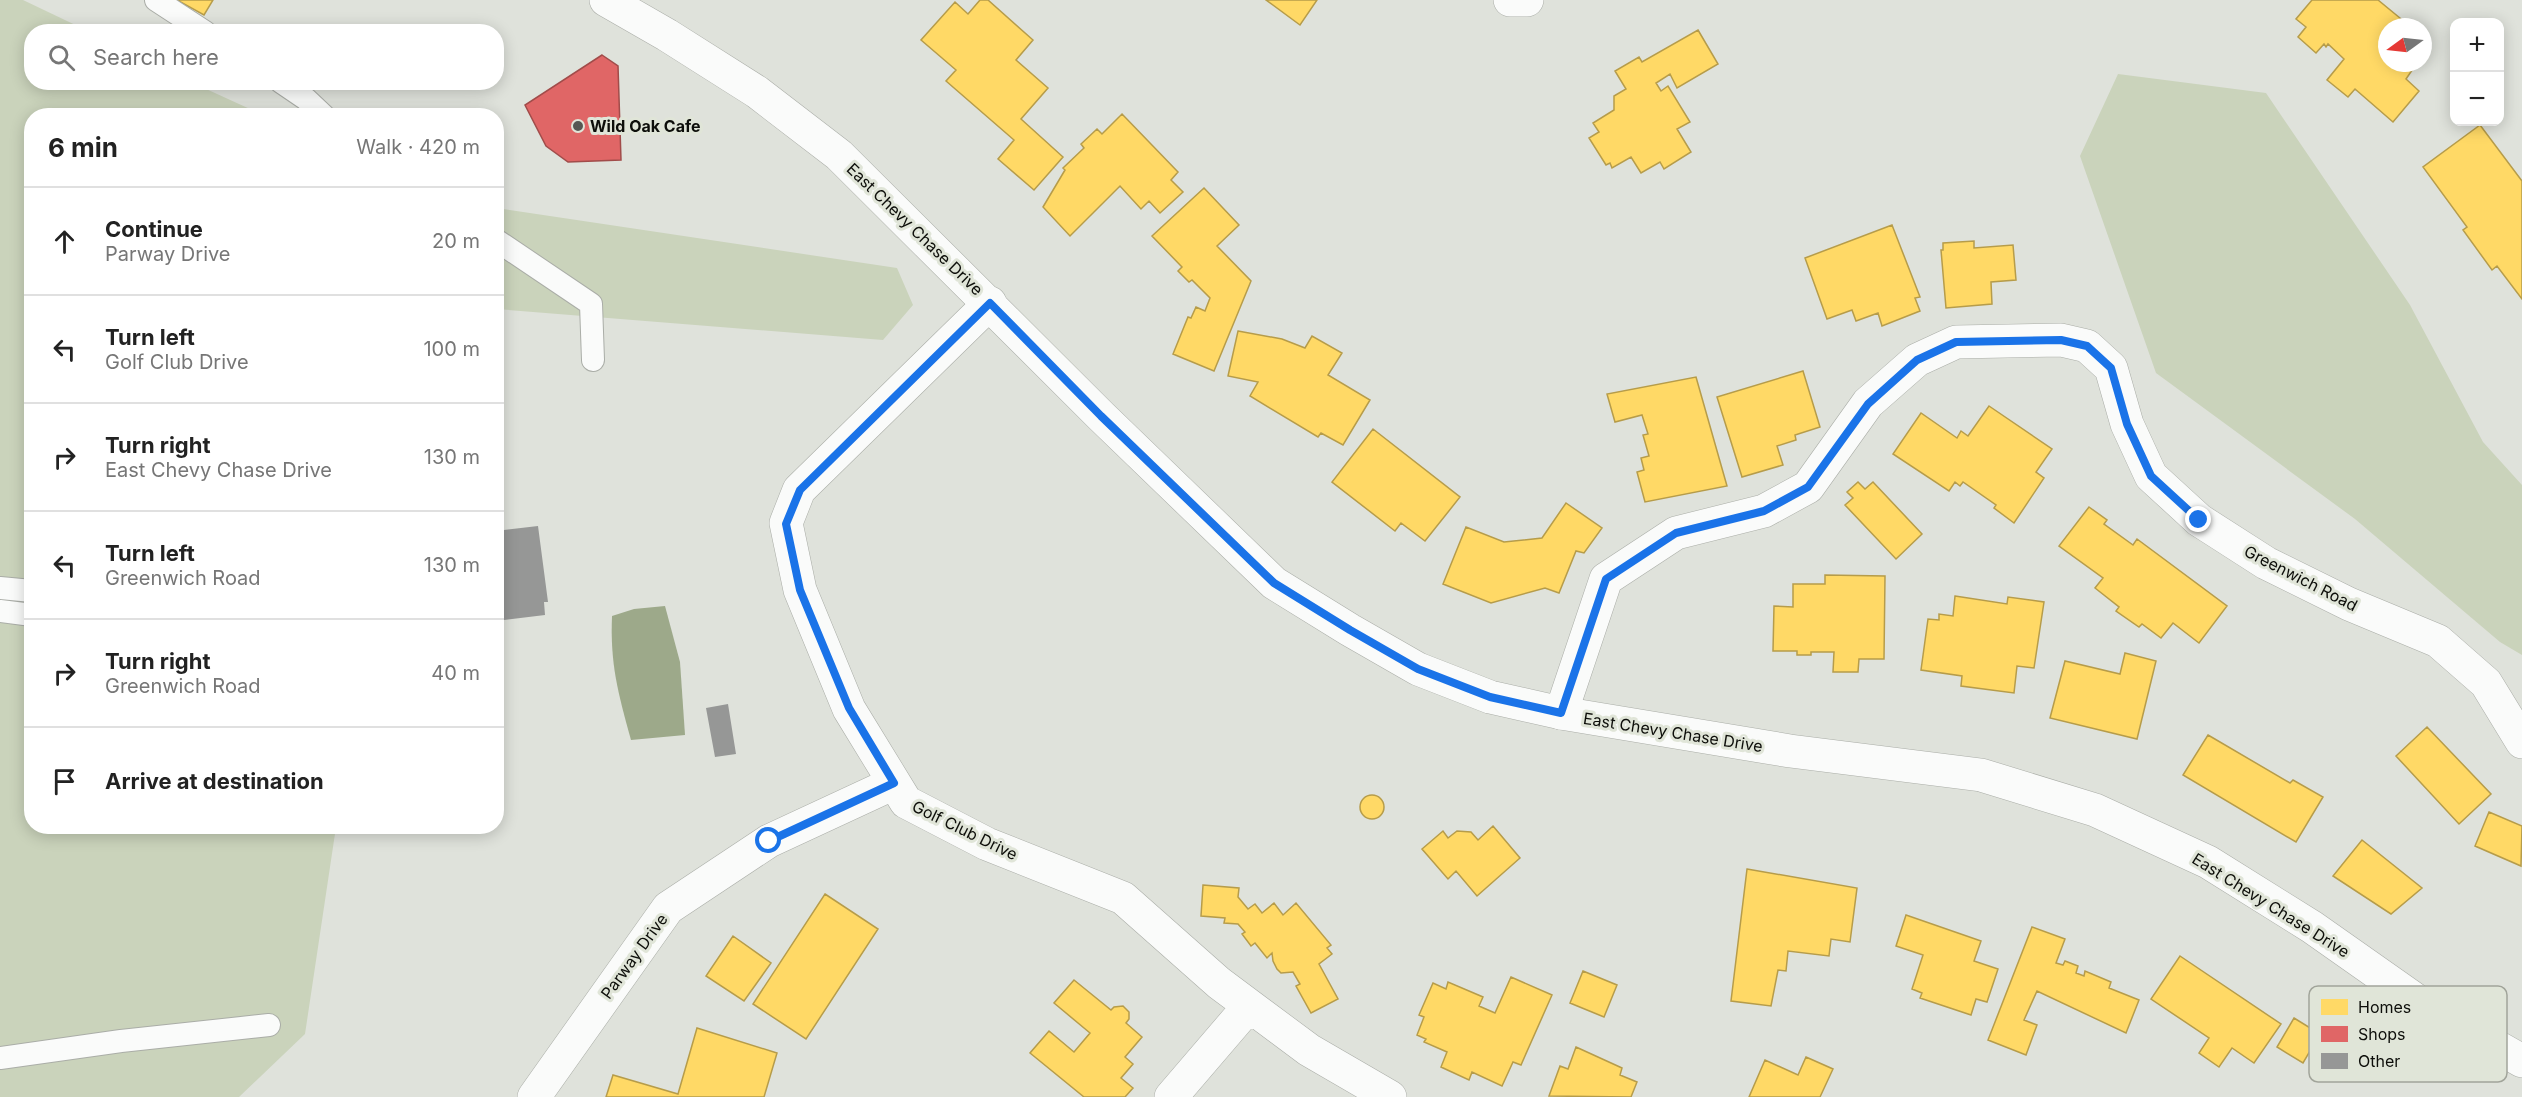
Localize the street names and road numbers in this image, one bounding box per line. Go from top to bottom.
street label: East Chevy Chase Drive [843,159,987,299]
street label: Greenwich Road [2241,541,2361,615]
street label: East Chevy Chase Drive [1582,708,1764,756]
street label: Golf Club Drive [909,796,1021,864]
street label: East Chevy Chase Drive [2189,848,2353,962]
street label: Parway Drive [596,910,672,1002]

